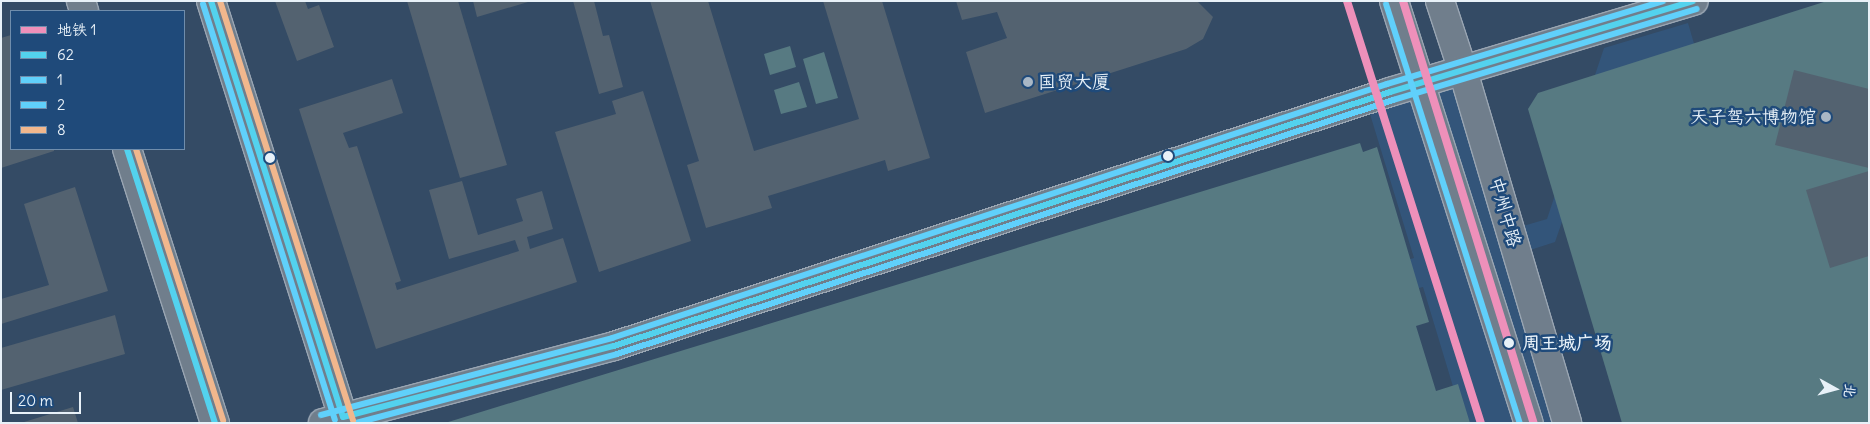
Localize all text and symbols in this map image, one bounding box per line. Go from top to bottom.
legend [10,10,185,150]
text: 地铁 1 [57,20,97,39]
text: 62 [57,45,74,64]
text: 1 [57,70,63,89]
place label: 国贸大厦 [1038,71,1110,93]
marker: 国贸大厦 [1022,76,1034,88]
text: 2 [57,95,65,114]
place label: 天子驾六博物馆 [1690,106,1816,128]
marker: 天子驾六博物馆 [1820,111,1832,123]
text: 8 [57,120,66,139]
unlabelled marker [1163,151,1173,161]
unlabelled marker [265,153,275,163]
street label: 中州中路 [1485,174,1525,250]
place label: 周王城广场 [1522,332,1612,354]
marker: 周王城广场 [1500,334,1518,352]
north arrow [1810,364,1860,414]
scale bar [12,382,84,414]
text: 北 [1840,383,1860,399]
text: 20 m [18,391,53,410]

